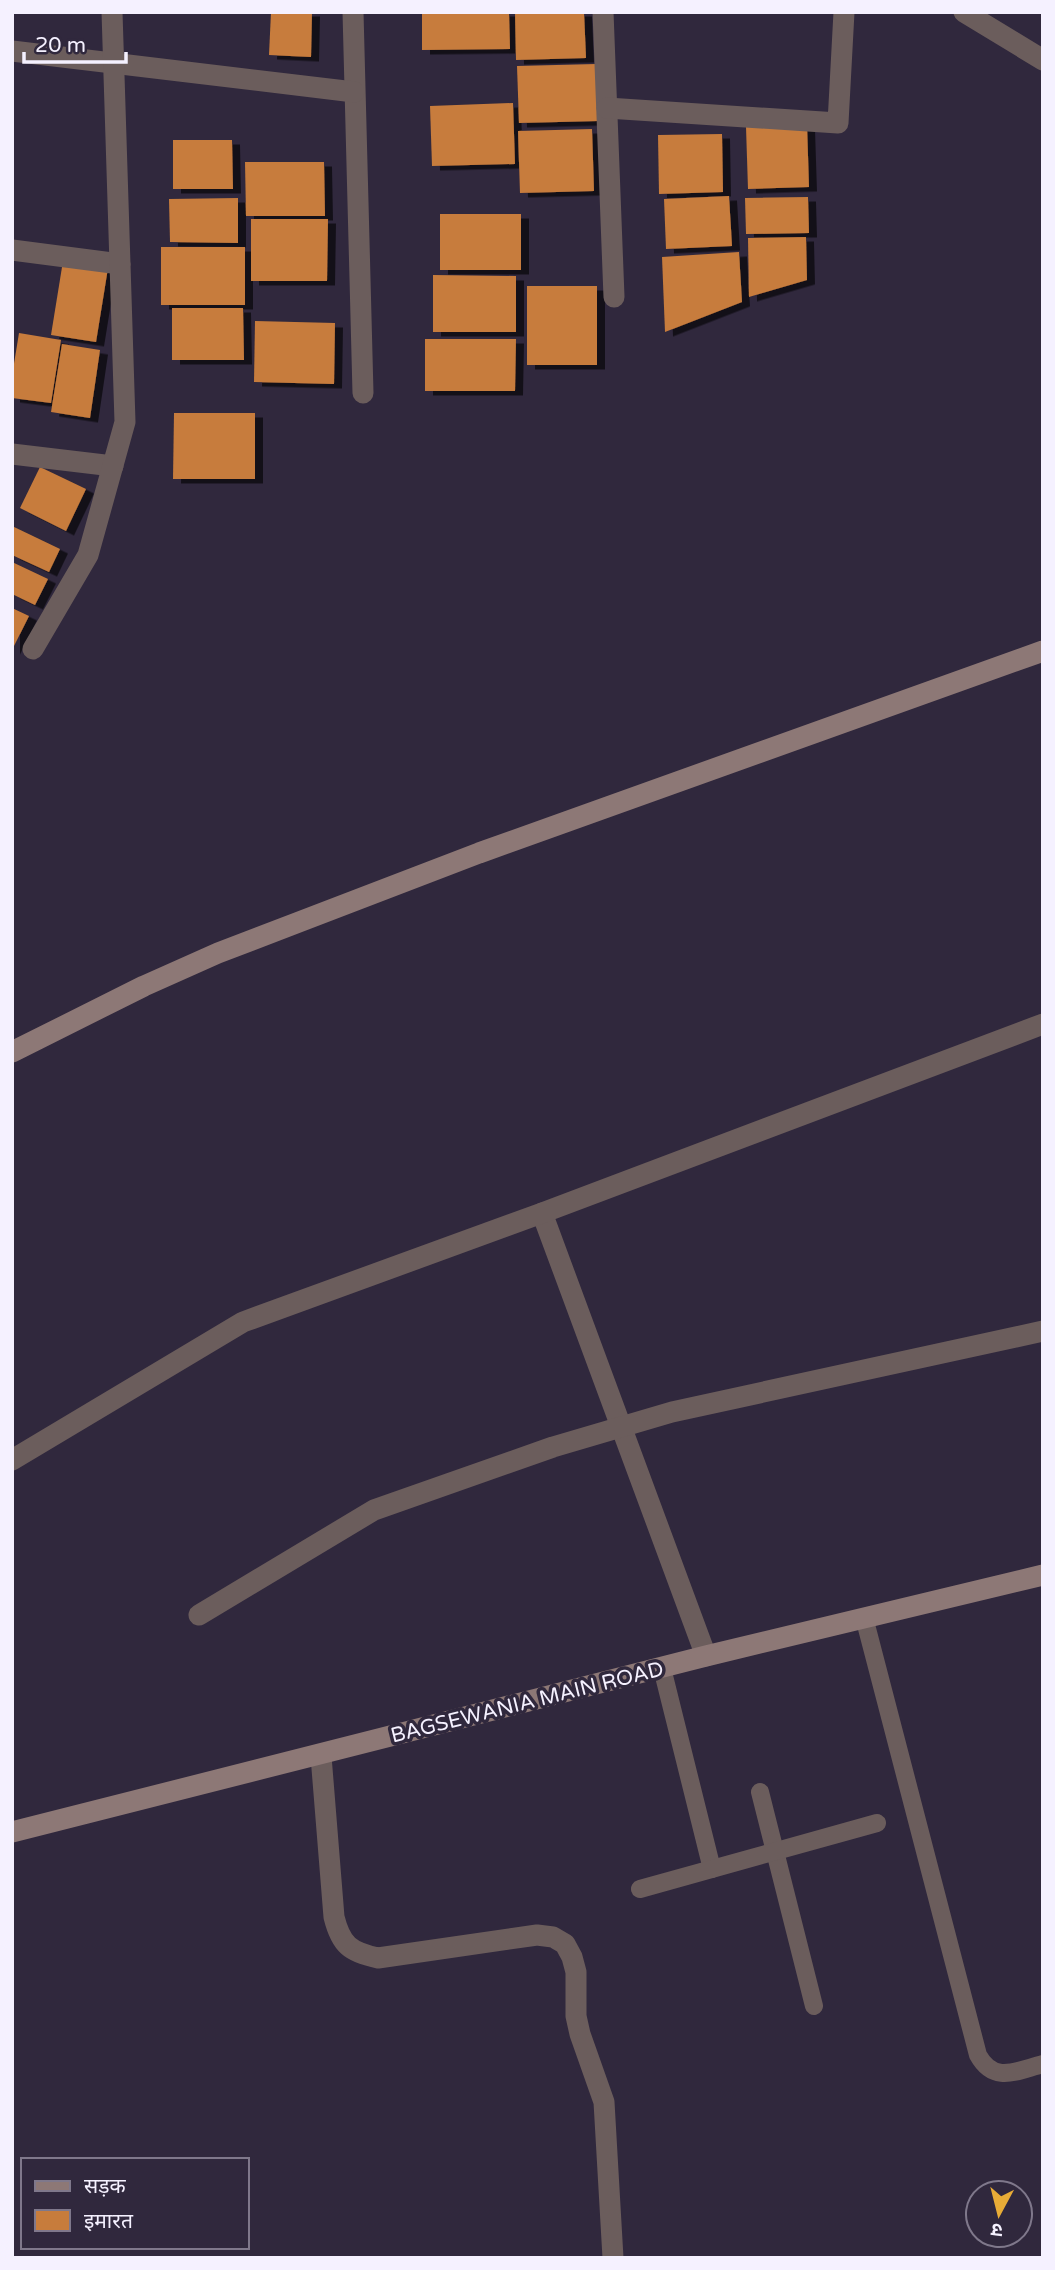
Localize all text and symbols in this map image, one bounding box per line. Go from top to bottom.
scale bar [24,21,126,65]
text: 20 m [35,33,86,58]
street label: BAGSEWANIA MAIN ROAD [388,1656,666,1749]
legend [21,2158,248,2249]
text: सड़क [84,2174,126,2199]
north arrow [964,2179,1034,2249]
text: इमारत [84,2209,134,2234]
text: उ [989,2218,1004,2241]

